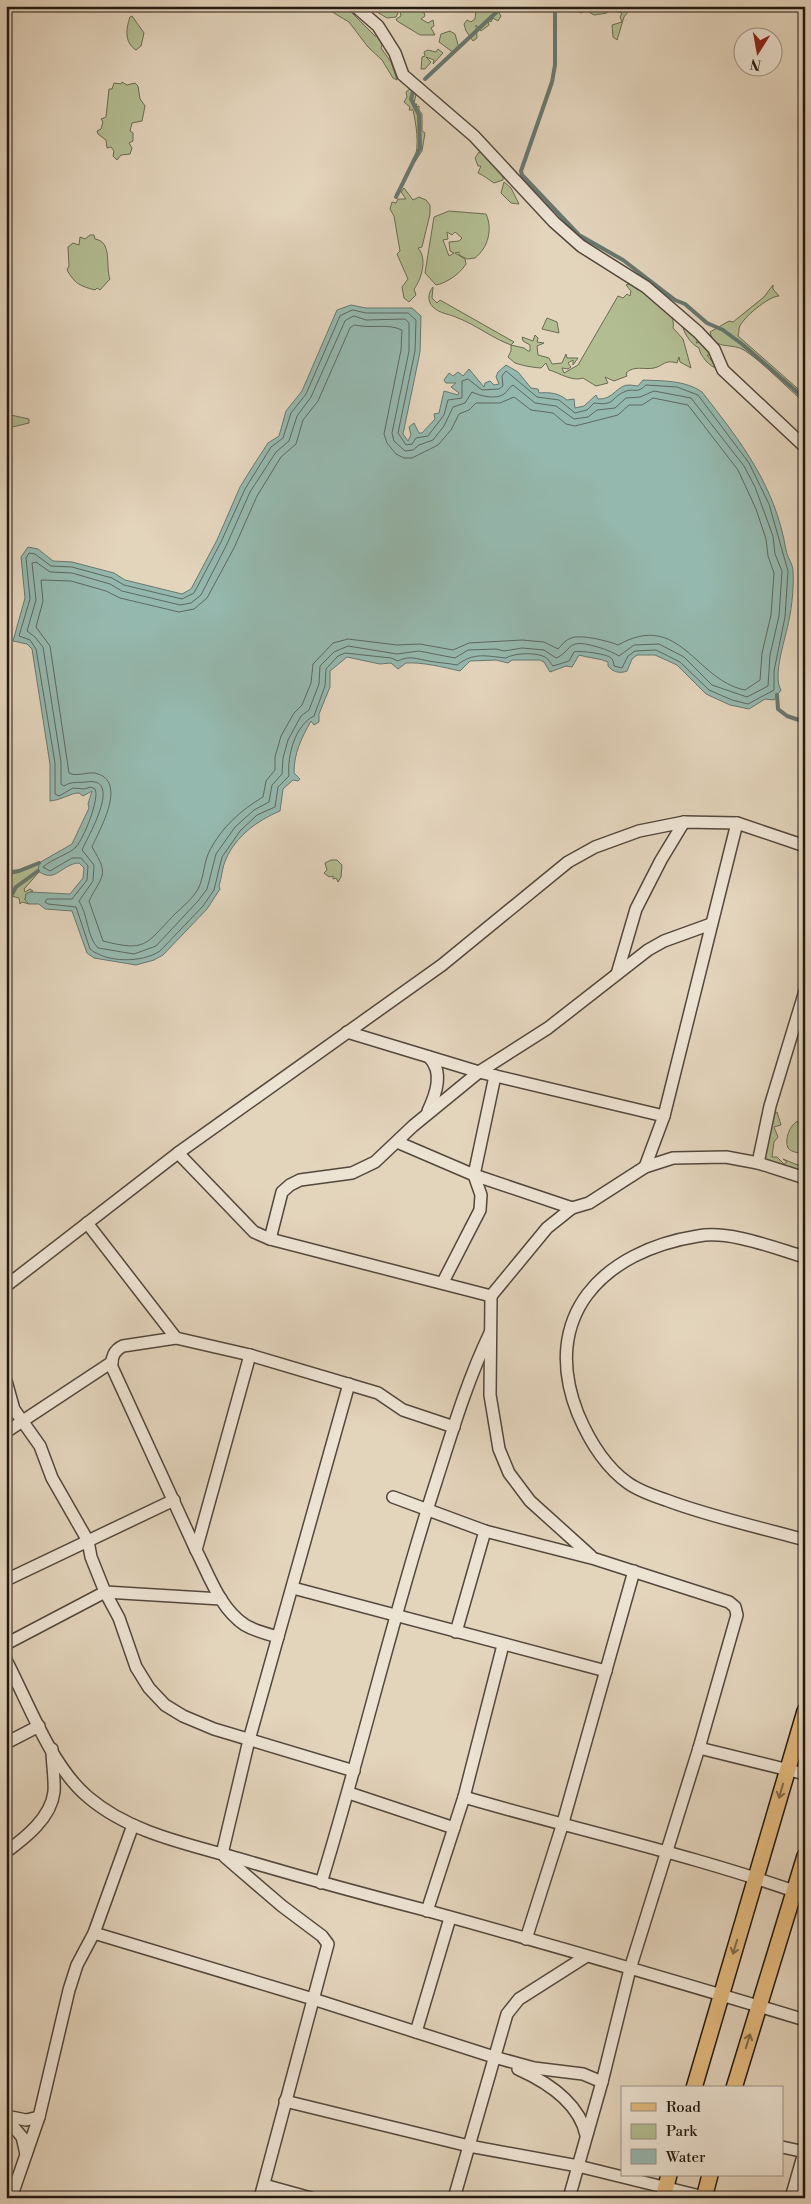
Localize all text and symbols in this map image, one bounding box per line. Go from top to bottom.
north arrow [734,28,784,78]
text: N [749,54,763,74]
one-way arrow [776,1783,786,1799]
one-way arrow [730,1939,740,1955]
one-way arrow [743,2033,753,2049]
legend [621,2086,784,2176]
text: Road [666,2098,701,2117]
text: Park [666,2122,698,2141]
text: Water [665,2148,706,2167]

